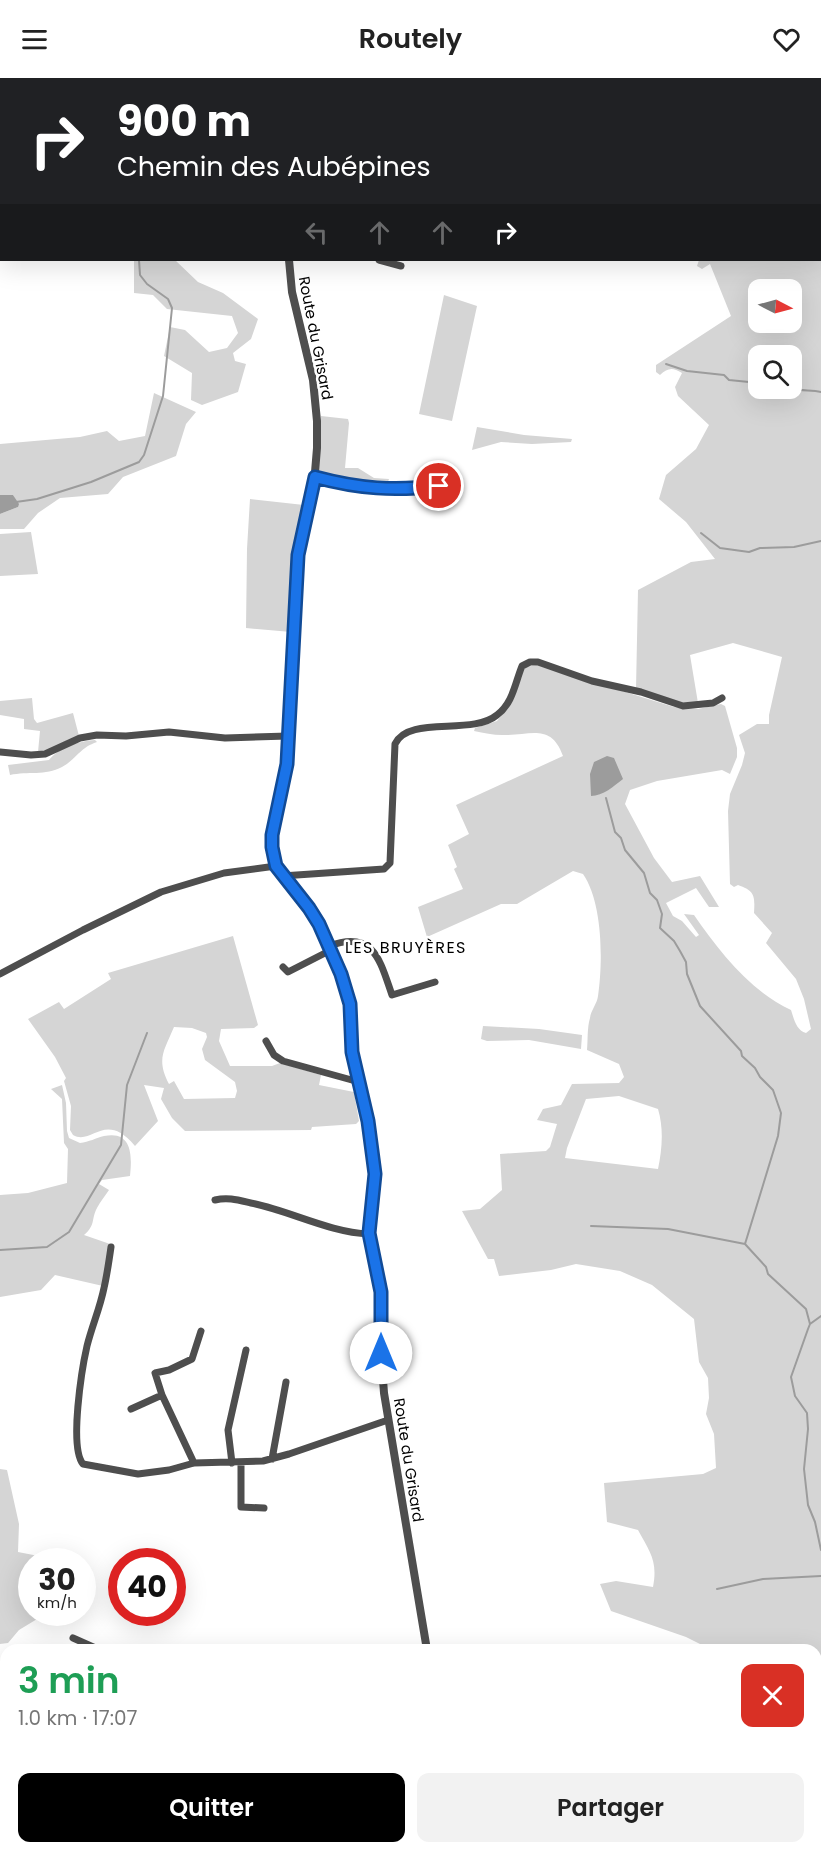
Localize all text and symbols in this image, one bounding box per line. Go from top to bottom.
text: Routely [359,20,462,57]
icon: menu [18,23,51,56]
icon: heart [770,23,803,56]
text: 900 m [117,92,251,151]
icon: right [18,102,96,180]
text: Chemin des Aubépines [117,148,431,185]
icon: left [300,216,333,249]
icon: ahead [363,216,396,249]
icon: ahead [426,216,459,249]
icon: right [489,216,522,249]
street label: Route du Grisard [294,274,338,402]
north arrow [748,279,802,333]
map controls [748,279,802,399]
button: search [748,345,802,399]
pin [413,460,464,511]
icon: arrive [422,469,455,502]
district label: LES BRUYÈRES [345,936,467,959]
position arrow [349,1321,413,1385]
street label: Route du Grisard [389,1396,429,1524]
speed limit sign: 40 [108,1548,186,1626]
text: 30 [38,1558,76,1601]
text: km/h [37,1592,77,1613]
text: 3 min [18,1655,120,1706]
button: close [741,1664,804,1727]
text: 1.0 km · 17:07 [18,1704,137,1732]
button: Quitter [18,1773,405,1842]
button: Partager [417,1773,804,1842]

